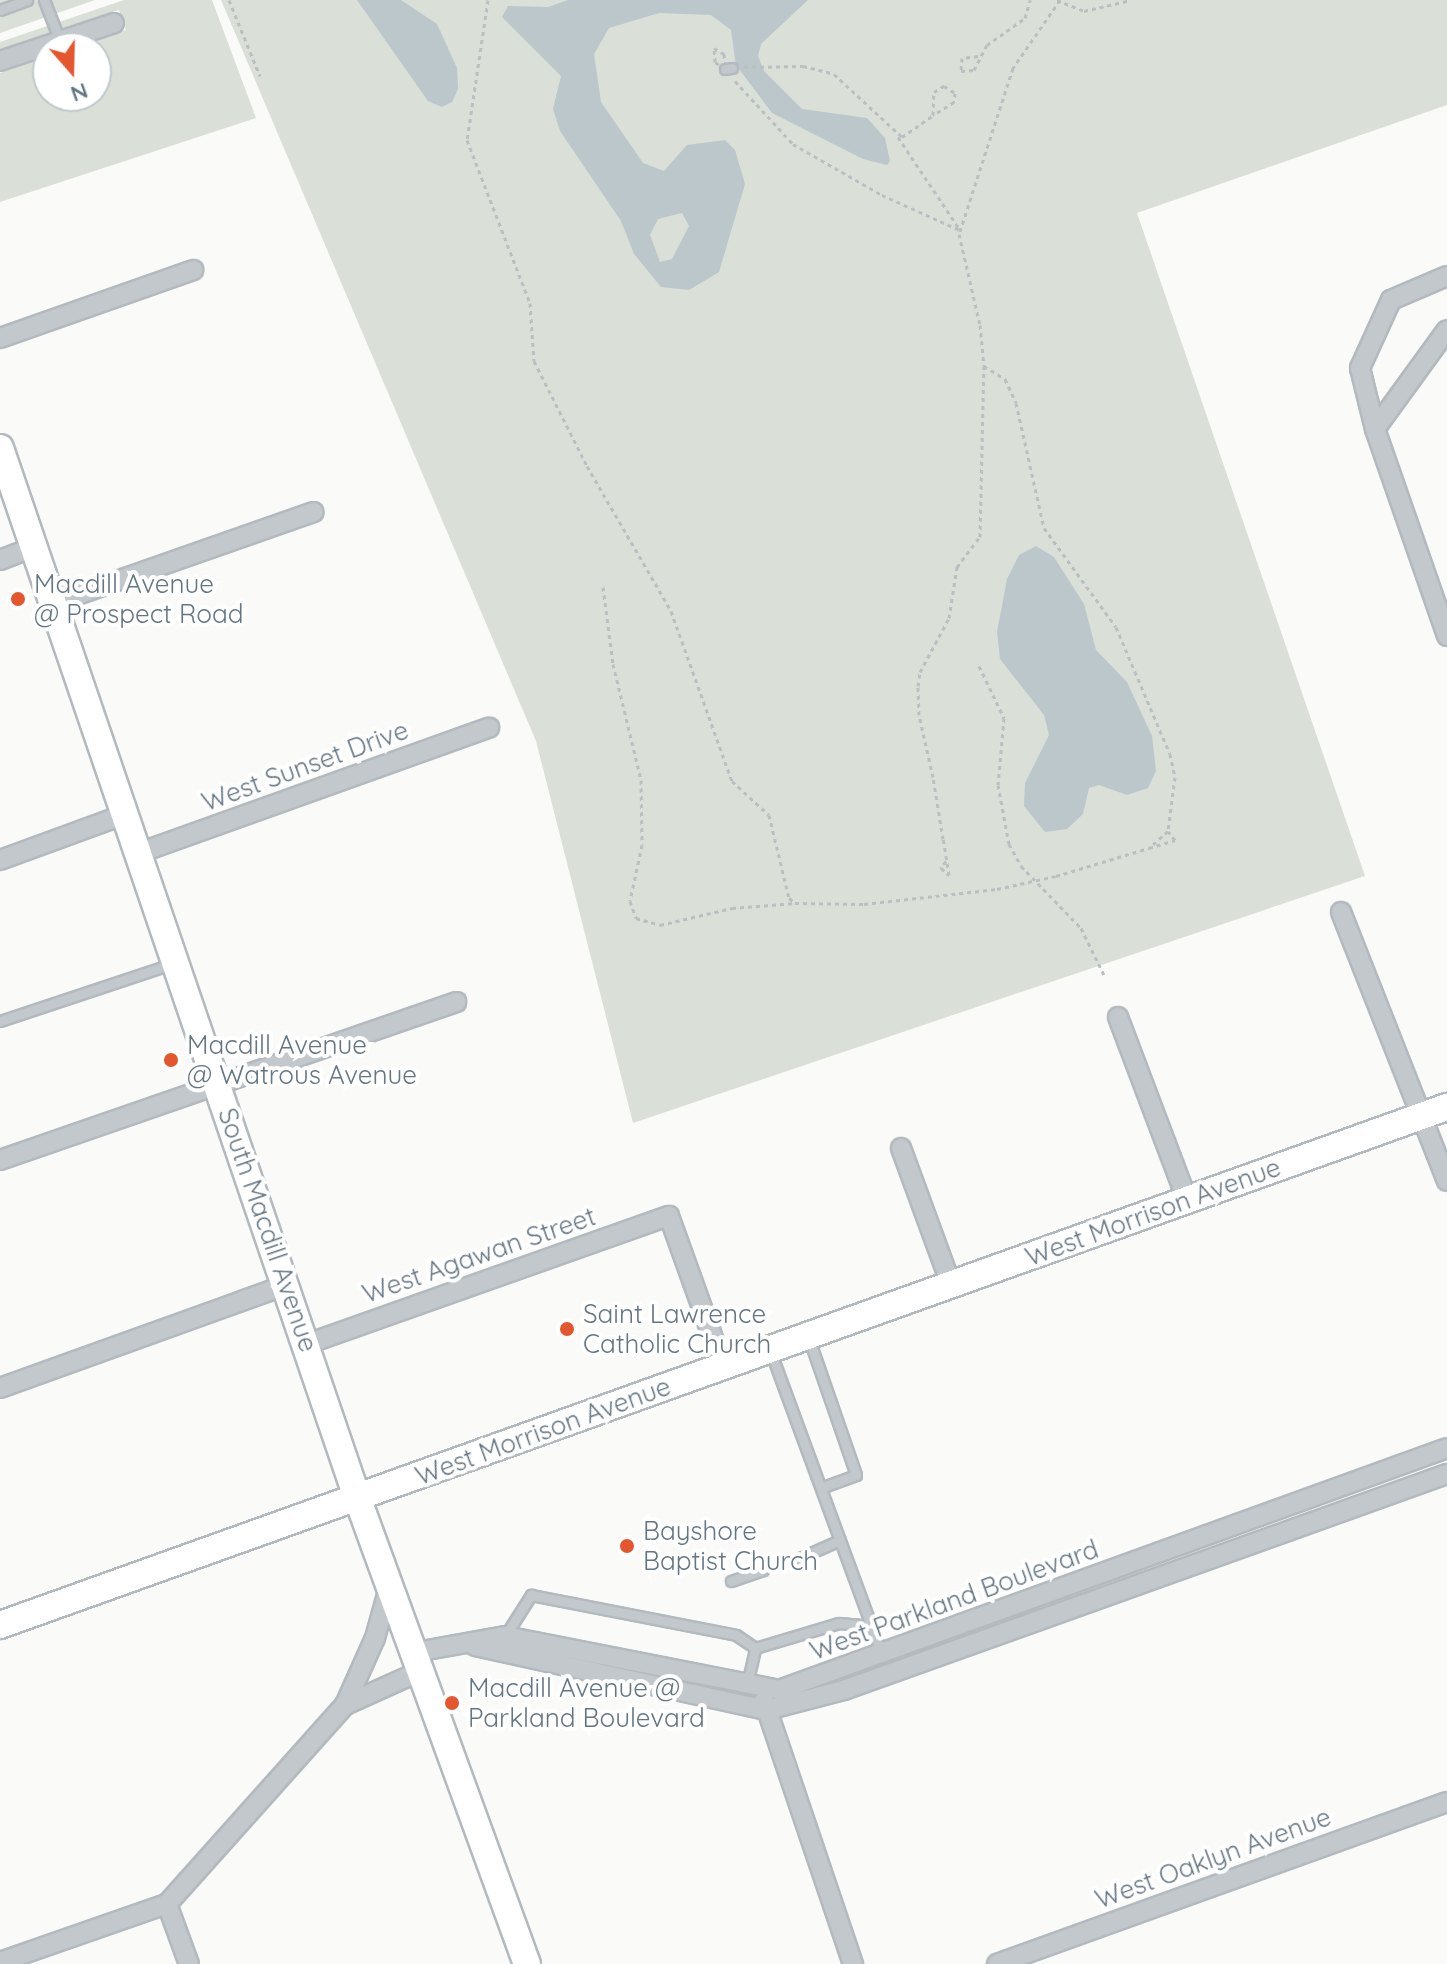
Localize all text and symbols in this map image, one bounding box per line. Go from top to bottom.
north arrow [32,32,112,112]
text: N [67,77,92,109]
place label: Macdill Avenue @ Prospect Road [34,568,244,630]
marker: Macdill Avenue @ Prospect Road [9,590,27,608]
street label: West Sunset Drive [198,714,412,818]
place label: Macdill Avenue @ Watrous Avenue [187,1029,417,1090]
marker: Macdill Avenue @ Watrous Avenue [162,1051,180,1069]
street label: South Macdill Avenue [212,1104,324,1356]
street label: West Morrison Avenue [1021,1151,1285,1273]
street label: West Agawan Street [358,1200,600,1310]
place label: Saint Lawrence Catholic Church [583,1298,771,1360]
marker: Saint Lawrence Catholic Church [558,1320,576,1338]
street label: West Morrison Avenue [411,1370,675,1492]
place label: Bayshore Baptist Church [643,1515,818,1576]
street label: West Parkland Boulevard [806,1533,1102,1667]
marker: Bayshore Baptist Church [618,1537,636,1555]
place label: Macdill Avenue @ Parkland Boulevard [468,1672,705,1734]
marker: Macdill Avenue @ Parkland Boulevard [443,1694,461,1712]
street label: West Oaklyn Avenue [1091,1801,1335,1915]

